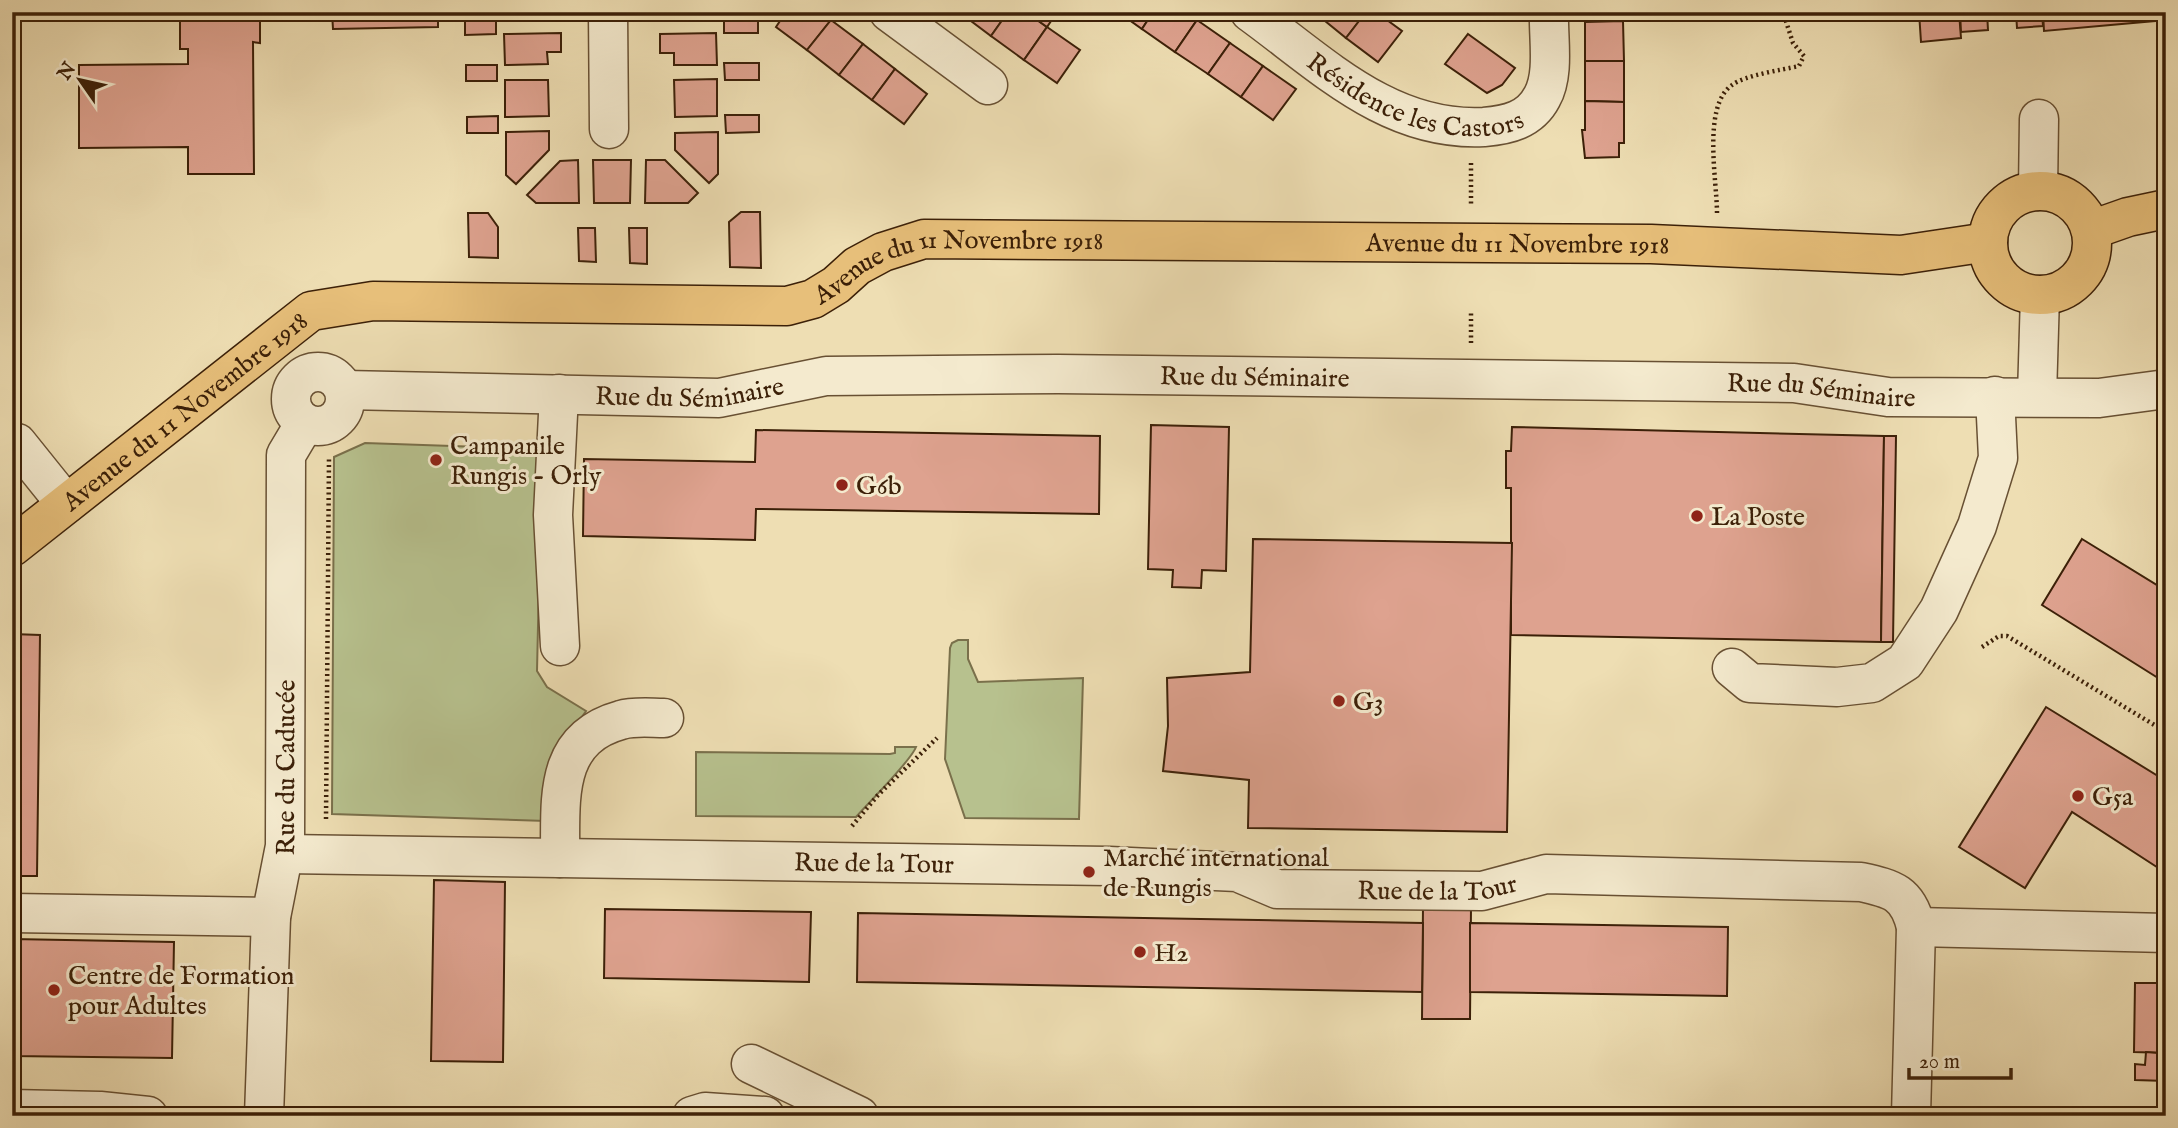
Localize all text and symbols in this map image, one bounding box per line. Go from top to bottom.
north arrow [46,46,116,116]
street label: Résidence les Castors [1300,46,1529,145]
text: N [52,58,82,86]
street label: Avenue du 11 Novembre 1918 [807,224,1104,313]
street label: Avenue du 11 Novembre 1918 [1364,227,1670,263]
street label: Avenue du 11 Novembre 1918 [55,305,315,520]
street label: Rue du Séminaire [1160,360,1350,396]
street label: Rue du Séminaire [1727,367,1916,415]
street label: Rue du Séminaire [595,370,787,416]
place label: Campanile Rungis - Orly [450,430,602,493]
marker: Campanile Rungis - Orly [428,452,444,468]
place label: G6b [856,470,902,503]
marker: G6b [834,477,850,493]
place label: La Poste [1711,501,1805,534]
marker: La Poste [1689,508,1705,524]
street label: Rue du Caducée [270,679,303,856]
place label: G3 [1353,686,1383,719]
marker: G3 [1331,693,1347,709]
place label: G5a [2092,781,2134,814]
marker: G5a [2070,788,2086,804]
place label: Marché international de Rungis [1103,842,1330,905]
street label: Rue de la Tour [794,846,955,882]
marker: Marché international de Rungis [1081,864,1097,880]
street label: Rue de la Tour [1357,867,1521,909]
place label: H2 [1154,937,1189,970]
marker: H2 [1132,944,1148,960]
place label: Centre de Formation pour Adultes [68,960,295,1023]
marker: Centre de Formation pour Adultes [46,982,62,998]
scale bar [1909,1037,2010,1081]
text: 20 m [1919,1049,1960,1076]

